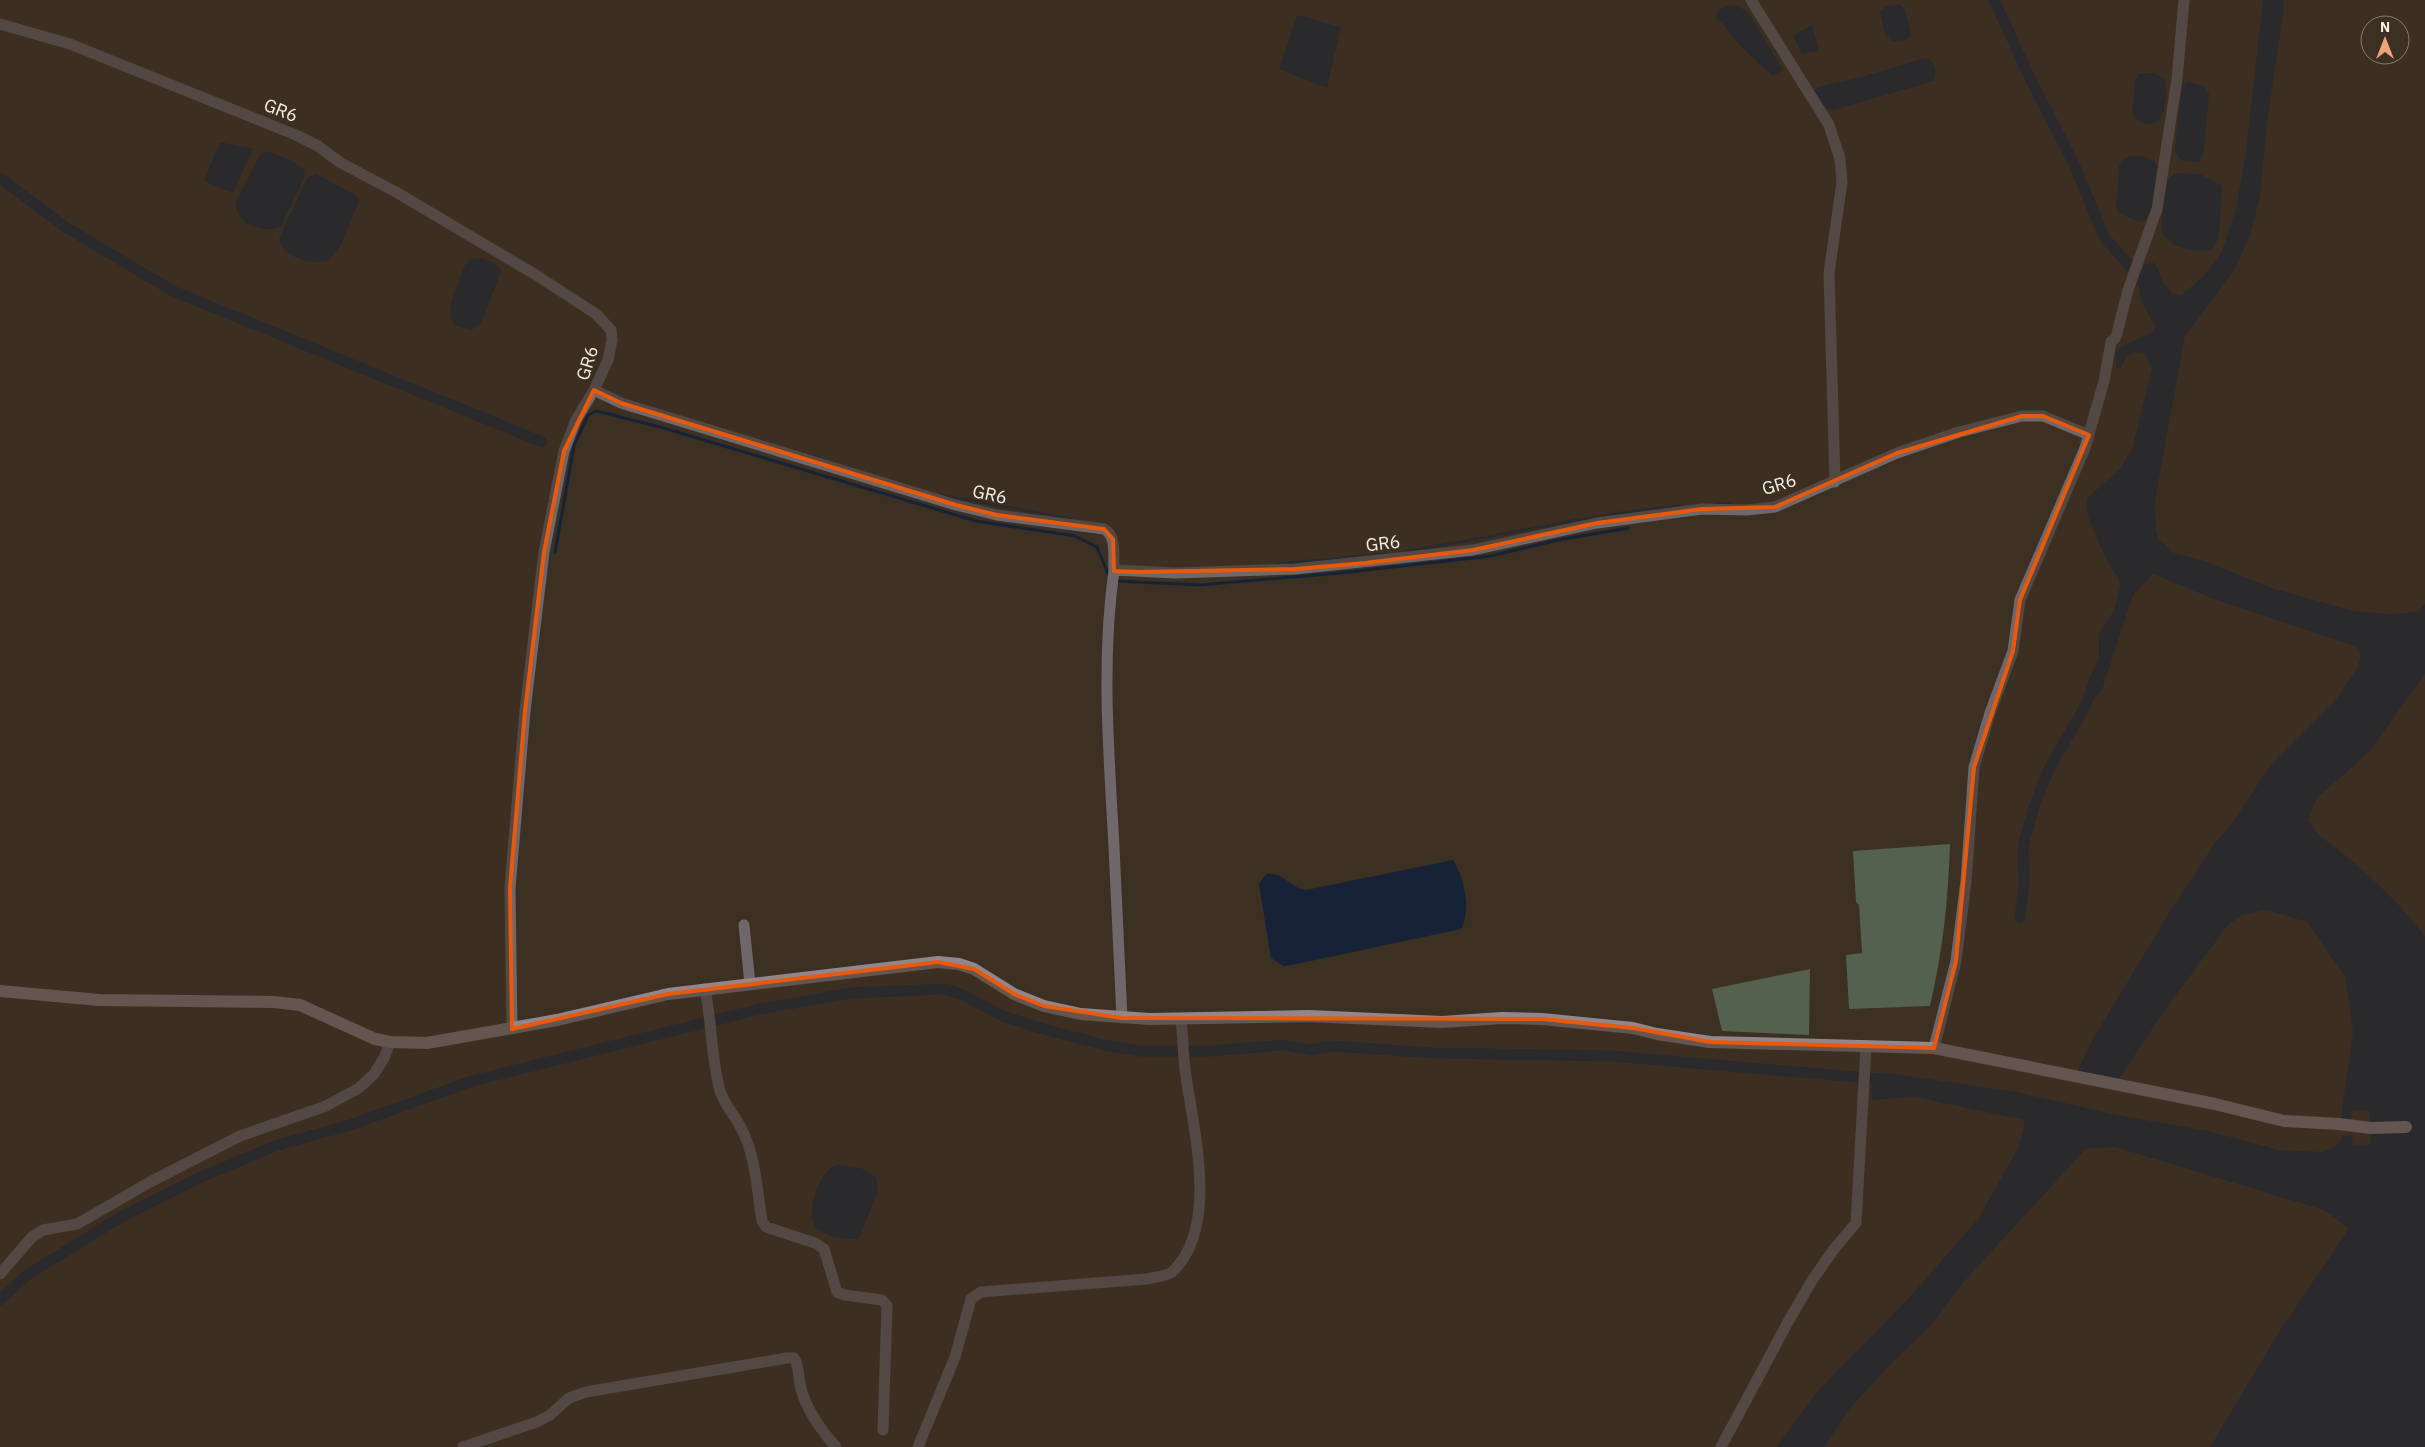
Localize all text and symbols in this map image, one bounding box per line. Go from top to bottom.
north arrow [2360,15,2410,65]
text: N [2380,18,2390,36]
street label: GR6 [261,93,301,127]
street label: GR6 [571,343,603,383]
street label: GR6 [1759,468,1799,500]
street label: GR6 [971,479,1009,509]
street label: GR6 [1364,529,1402,557]

